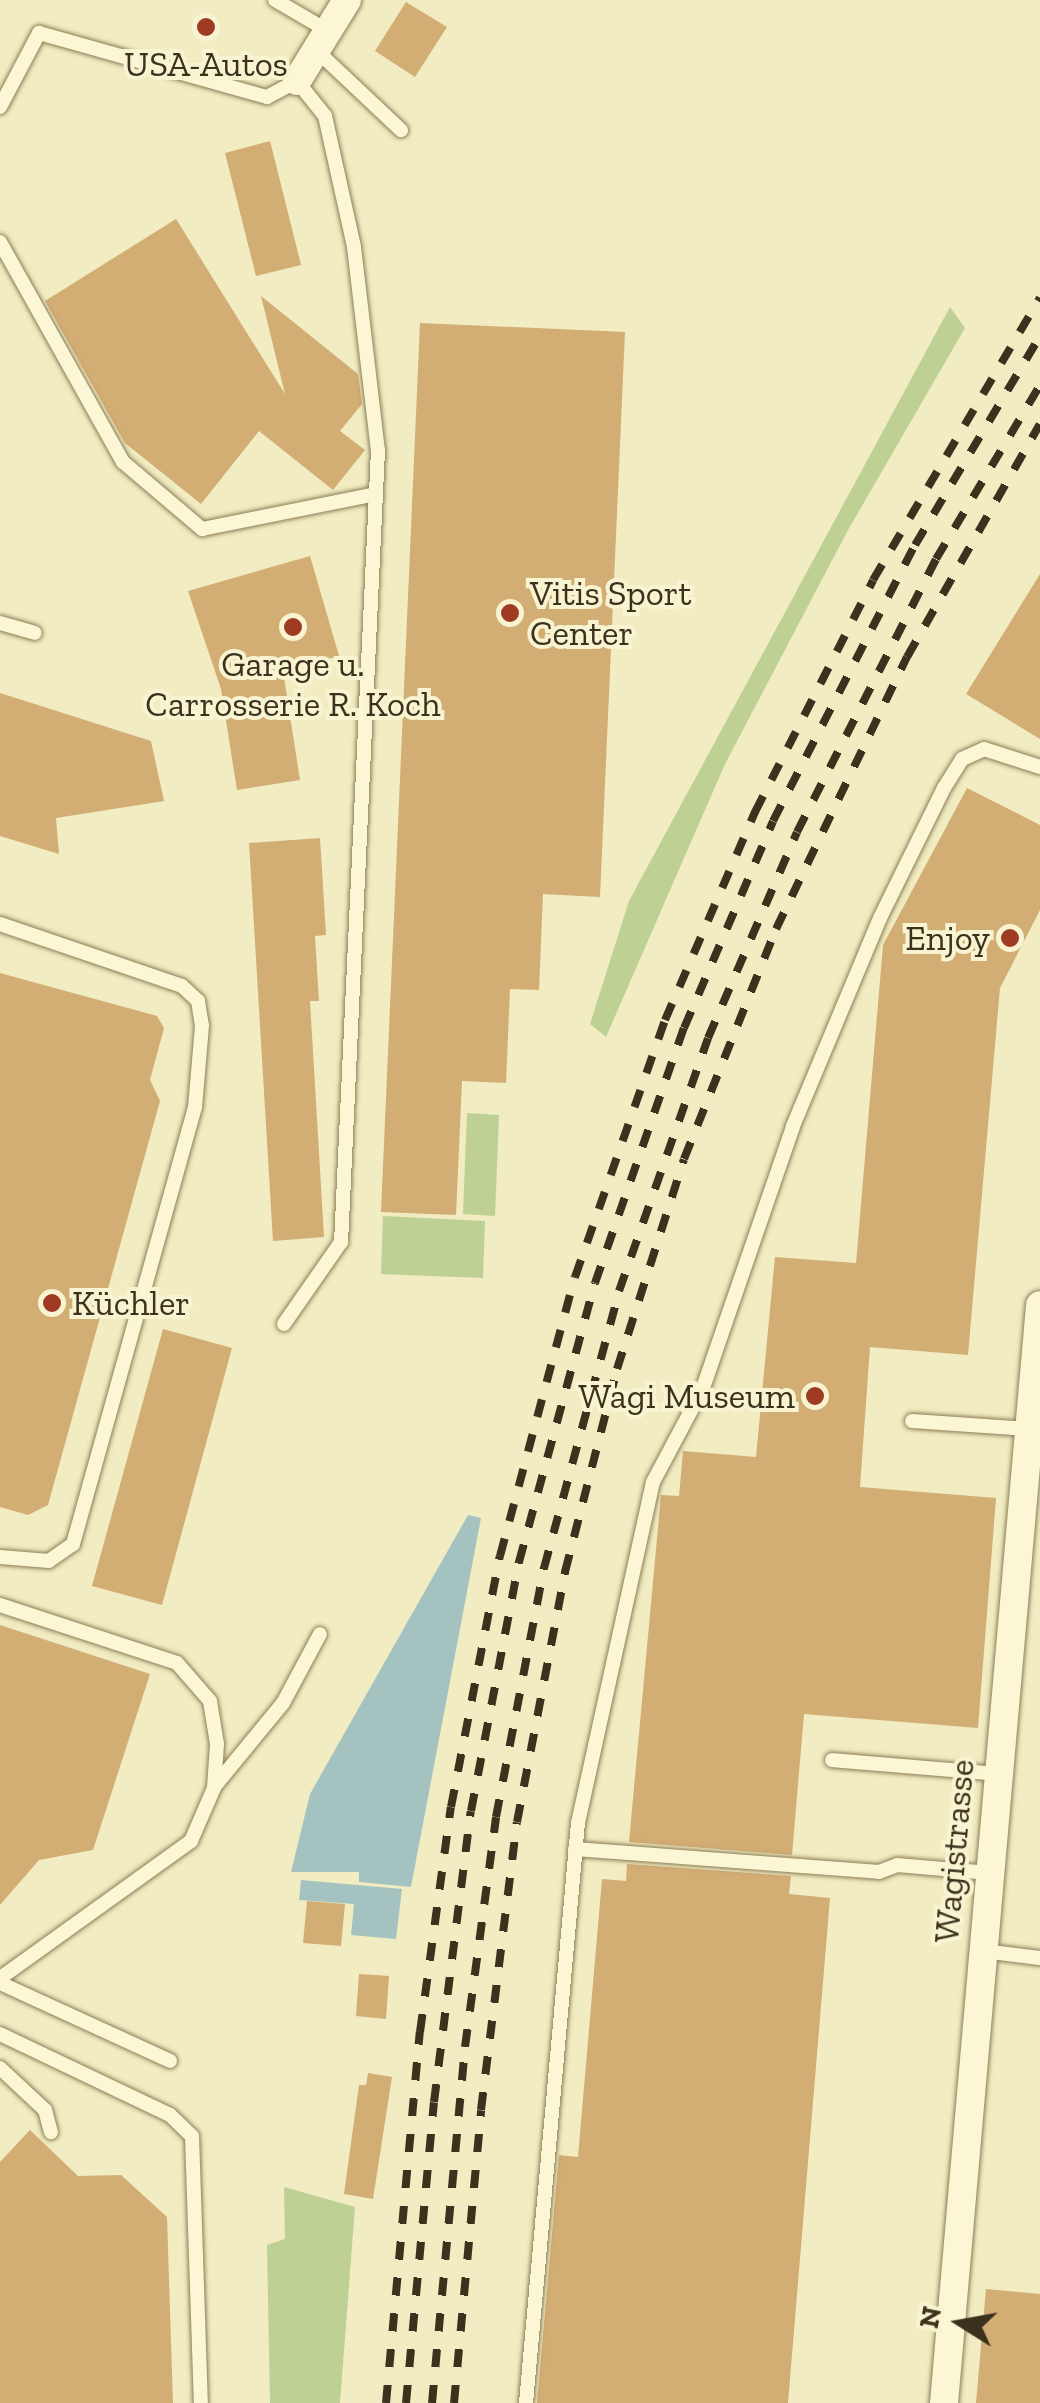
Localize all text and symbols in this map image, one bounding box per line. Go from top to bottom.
marker: USA-Autos [195,16,217,38]
place label: USA-Autos [124,43,288,85]
place label: Vitis Sport Center [530,572,691,654]
marker: Vitis Sport Center [499,602,521,624]
marker: Garage u. Carrosserie R. Koch [282,616,304,638]
place label: Garage u. Carrosserie R. Koch [145,643,441,725]
place label: Enjoy [905,917,990,959]
marker: Enjoy [999,927,1021,949]
place label: Küchler [72,1282,190,1324]
marker: Küchler [41,1292,63,1314]
place label: Wagi Museum [579,1375,795,1417]
marker: Wagi Museum [804,1385,826,1407]
street label: Wagistrasse [925,1757,983,1945]
north arrow [910,2273,1010,2373]
text: N [912,2304,948,2331]

